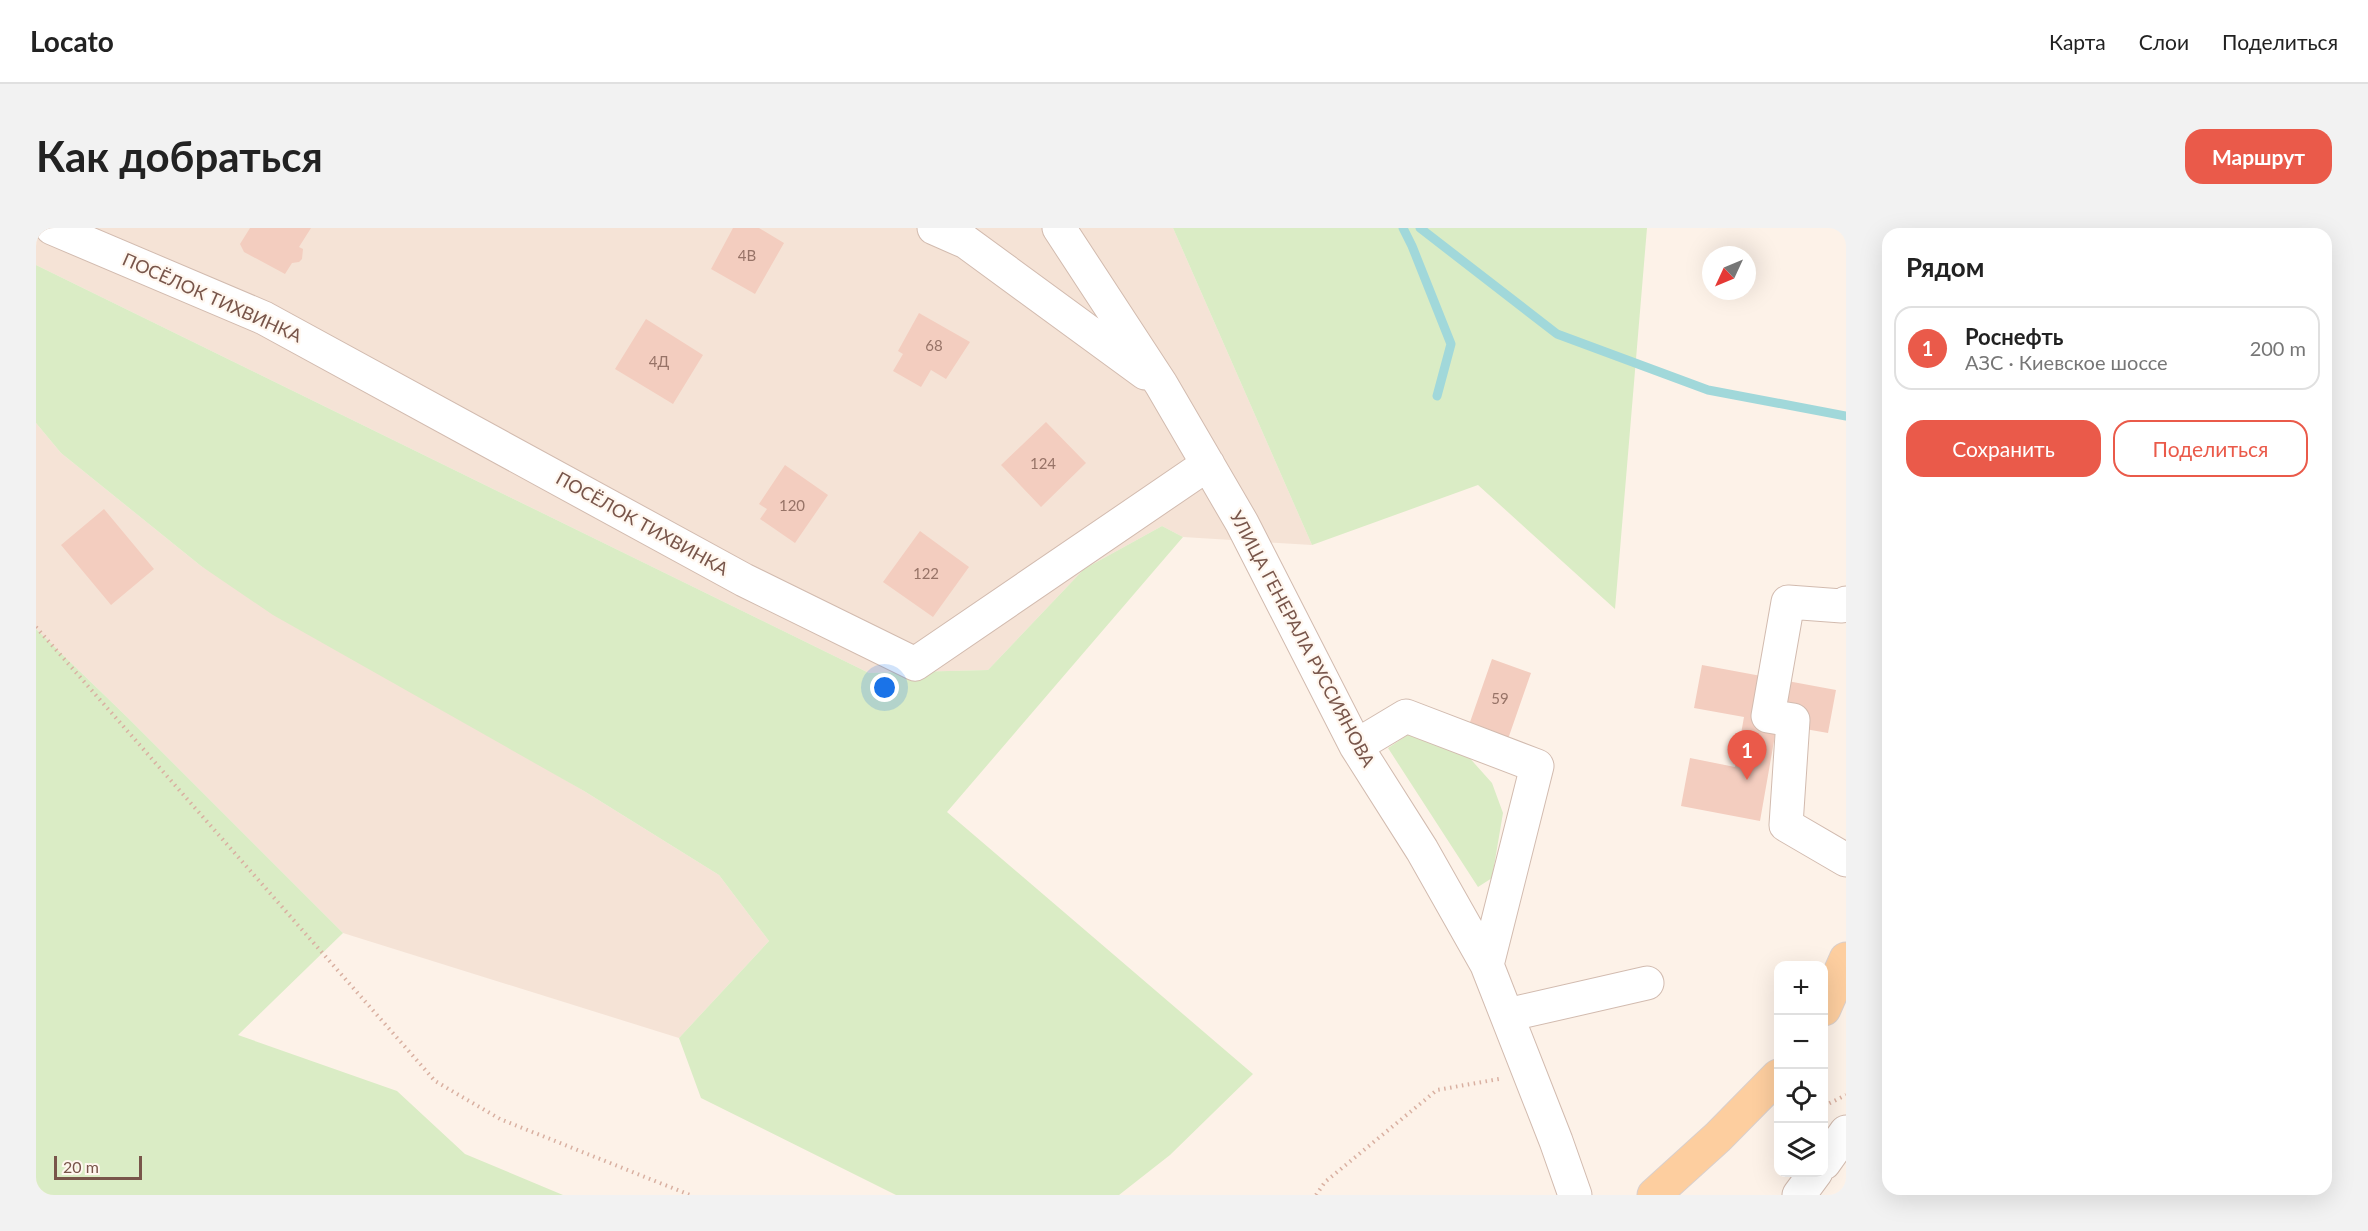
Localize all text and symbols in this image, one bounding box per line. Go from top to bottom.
text: Locato [30,24,114,58]
text: Карта [2049,29,2106,54]
text: Слои [2139,29,2189,54]
text: Поделиться [2222,29,2338,54]
button: Маршрут [2185,129,2332,184]
text: Как добраться [36,131,323,181]
house number: 4В [738,246,756,264]
north arrow [1702,246,1756,300]
street label: ПОСЁЛОК ТИХВИНКА [119,248,306,347]
text: Рядом [1906,251,1984,283]
text: Роснефть [1965,323,2063,350]
house number: 68 [925,336,943,354]
text: 1 [1922,336,1933,360]
text: 200 m [2250,336,2306,360]
text: АЗС · Киевское шоссе [1965,350,2168,374]
house number: 4Д [649,352,669,370]
button: Сохранить [1906,420,2101,477]
button: Поделиться [2113,420,2308,477]
house number: 124 [1030,454,1056,472]
street label: ПОСЁЛОК ТИХВИНКА [552,467,733,580]
house number: 120 [779,496,805,514]
street label: УЛИЦА ГЕНЕРАЛА РУССИЯНОВА [1226,507,1380,771]
house number: 122 [913,564,939,582]
your location [870,673,899,702]
house number: 59 [1491,689,1509,707]
pin: 1 [1728,730,1766,780]
map controls [1774,961,1828,1177]
button: + [1774,961,1828,1015]
button: − [1774,1015,1828,1069]
button: locate [1774,1069,1828,1123]
button: layers [1774,1123,1828,1177]
scale bar [54,1153,142,1180]
text: 20 m [63,1157,99,1176]

